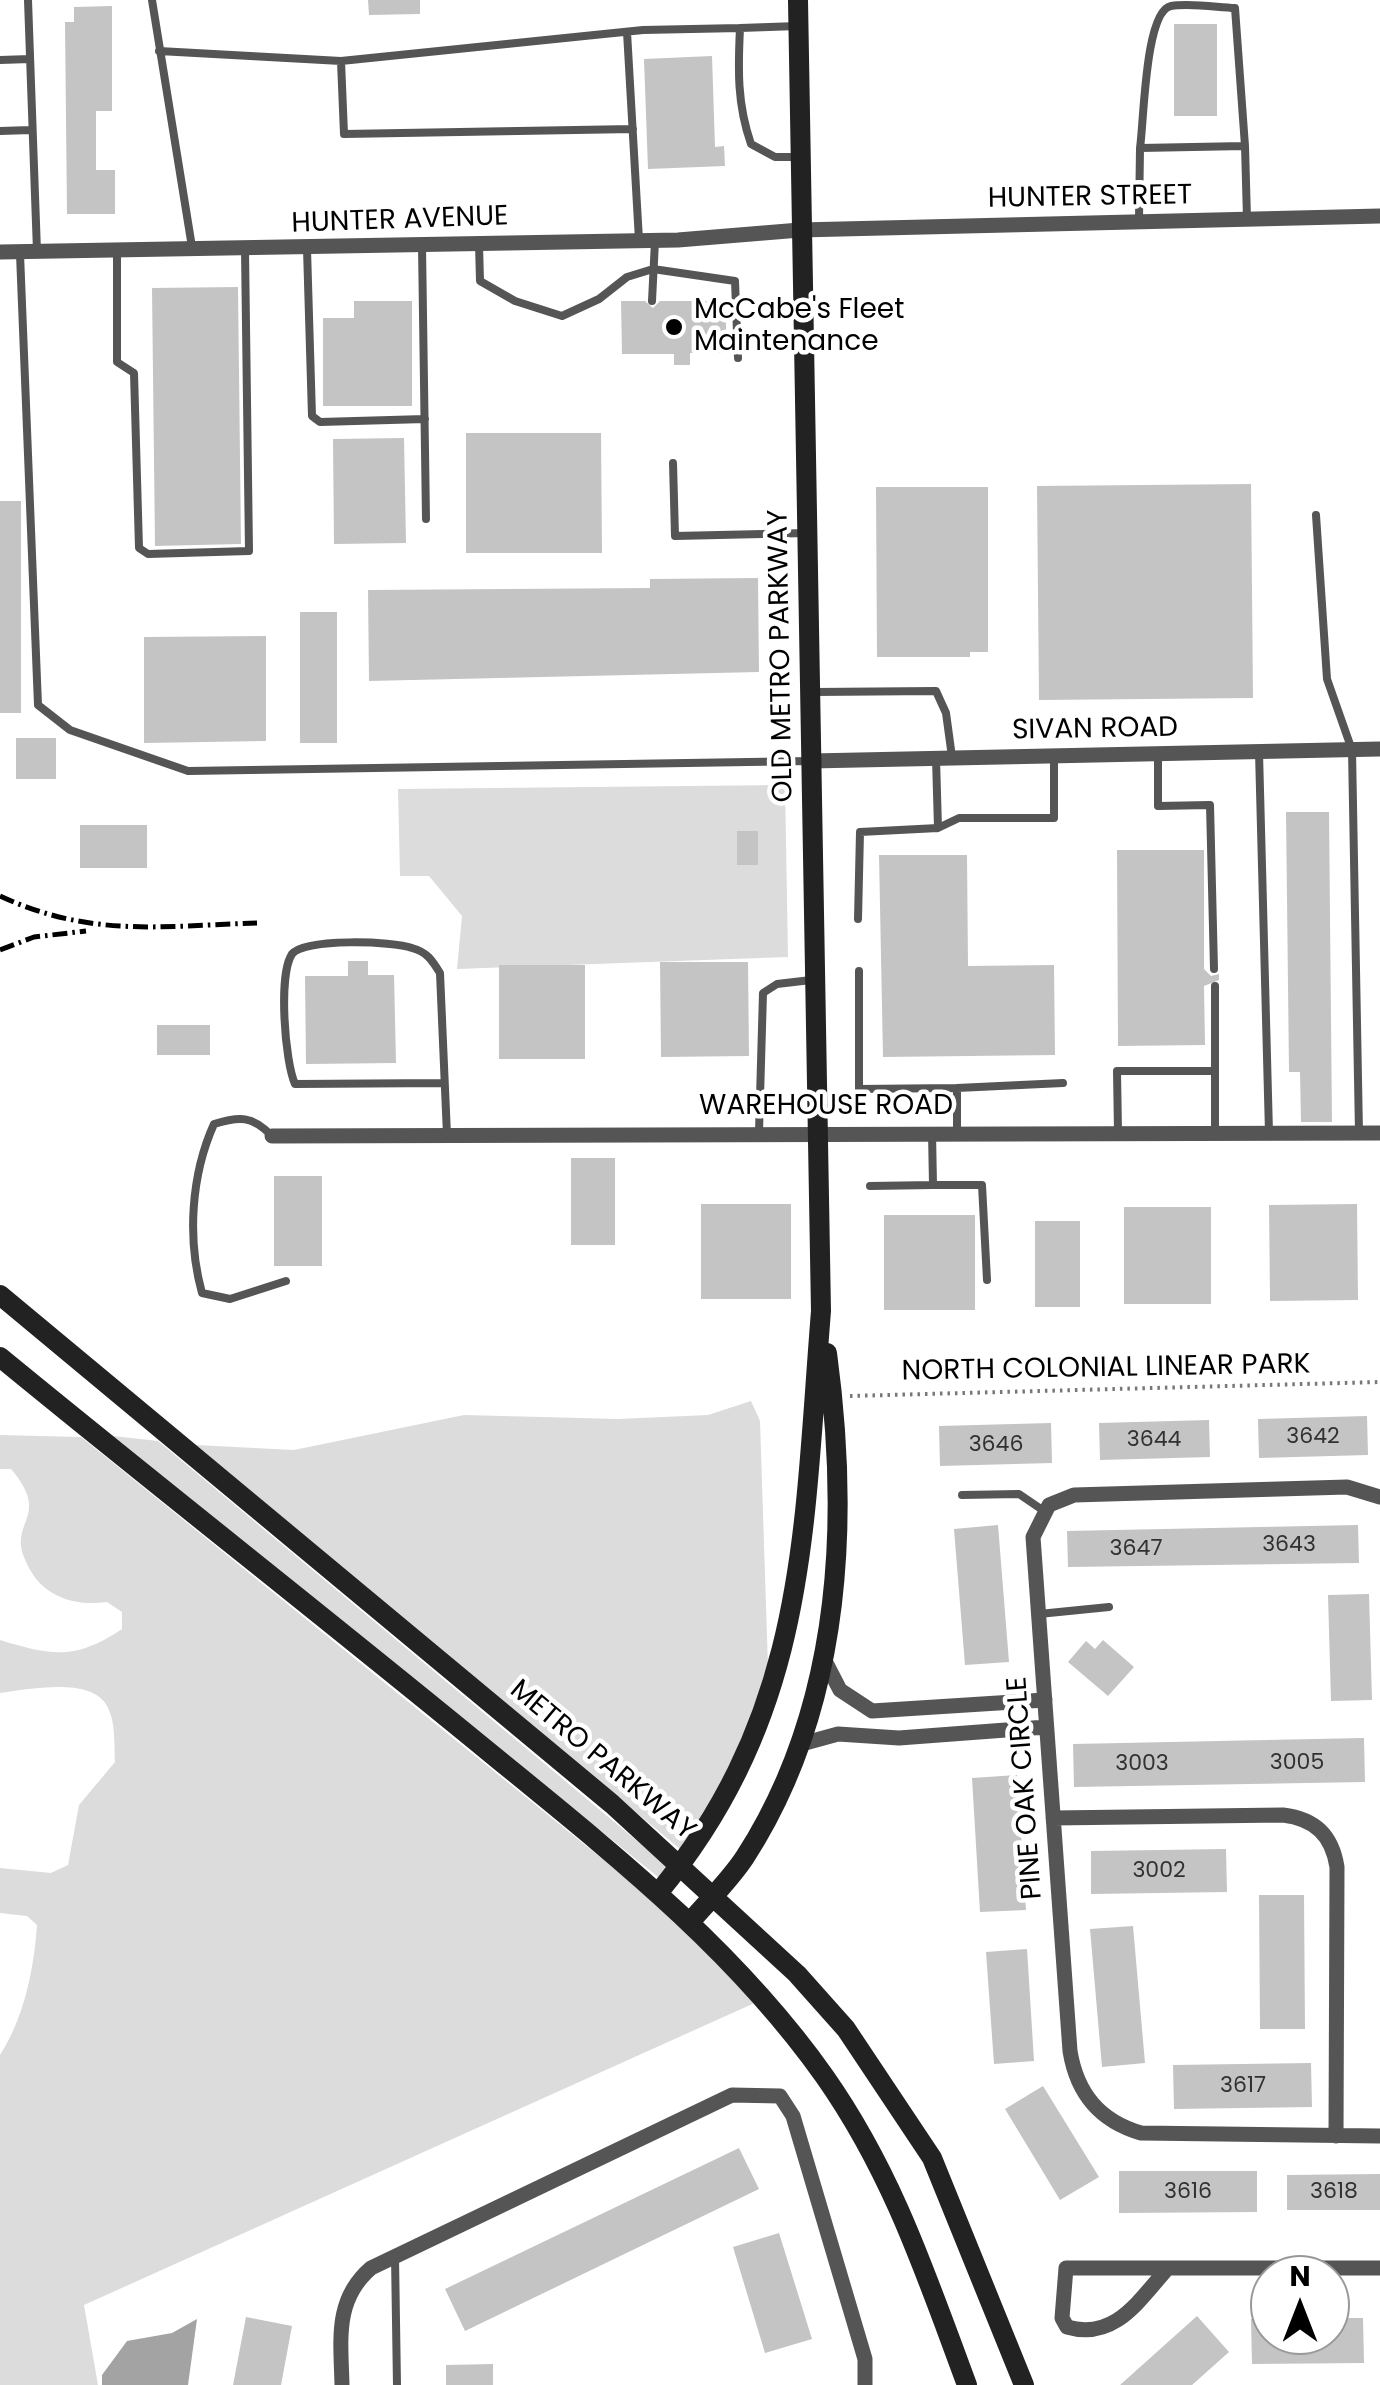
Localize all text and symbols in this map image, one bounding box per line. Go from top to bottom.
street label: HUNTER STREET [987,179,1193,217]
street label: HUNTER AVENUE [291,200,509,242]
place label: McCabe's Fleet Maintenance [694,294,904,360]
marker: McCabe's Fleet Maintenance [663,316,685,338]
street label: OLD METRO PARKWAY [763,509,801,803]
street label: SIVAN ROAD [1012,712,1178,748]
street label: WAREHOUSE ROAD [699,1090,953,1124]
street label: NORTH COLONIAL LINEAR PARK [901,1349,1311,1389]
house number: 3642 [1286,1424,1340,1450]
house number: 3644 [1127,1427,1181,1453]
house number: 3646 [969,1432,1023,1458]
house number: 3643 [1262,1532,1316,1558]
house number: 3647 [1110,1536,1162,1562]
street label: METRO PARKWAY [503,1674,701,1848]
street label: PINE OAK CIRCLE [1001,1675,1051,1901]
house number: 3005 [1270,1750,1324,1776]
house number: 3003 [1115,1751,1169,1777]
house number: 3002 [1132,1858,1186,1884]
house number: 3617 [1220,2073,1266,2099]
house number: 3616 [1164,2179,1212,2205]
house number: 3618 [1310,2179,1358,2205]
north arrow [1250,2255,1350,2355]
text: N [1289,2257,1311,2296]

